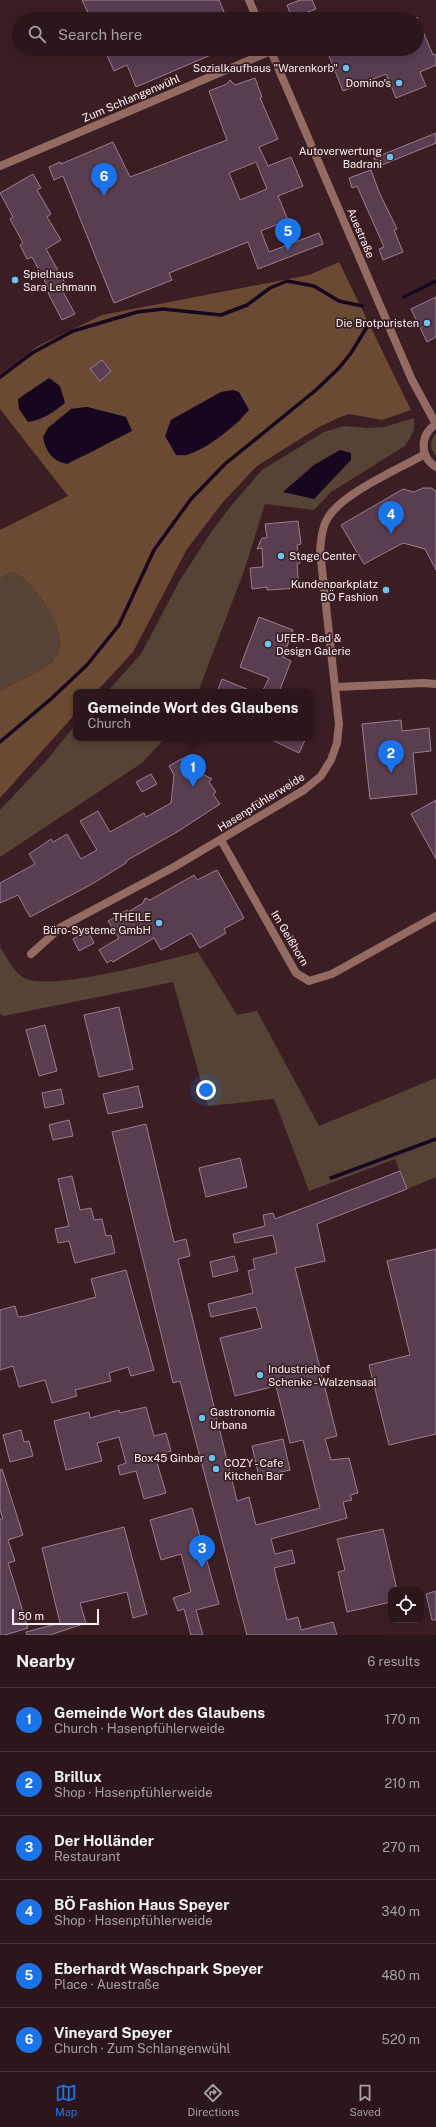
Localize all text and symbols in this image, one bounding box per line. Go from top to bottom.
search box [12,12,424,56]
icon: search [26,23,48,45]
text: Search here [58,26,142,43]
place label: Sozialkaufhaus "Warenkorb" [193,62,338,74]
marker: Sozialkaufhaus "Warenkorb" [341,63,351,73]
street label: Zum Schlangenwühl [80,72,182,124]
place label: Domino's [346,77,391,89]
marker: Domino's [394,78,404,88]
place label: Autoverwertung Badrani [299,145,382,170]
marker: Autoverwertung Badrani [385,152,395,162]
pin: 6 [91,163,117,196]
street label: Auestraße [345,206,377,260]
pin: 5 [275,218,301,251]
place label: Spielhaus Sara Lehmann [23,268,96,293]
marker: Spielhaus Sara Lehmann [10,275,20,285]
place label: Die Brotpuristen [336,317,419,329]
marker: Die Brotpuristen [422,318,432,328]
pin: 4 [378,501,404,534]
place label: Stage Center [289,550,357,562]
marker: Stage Center [276,551,286,561]
place label: Kundenparkplatz BÖ Fashion [291,578,378,603]
marker: Kundenparkplatz BÖ Fashion [381,585,391,595]
place label: UFER - Bad & Design Galerie [276,632,351,657]
marker: UFER - Bad & Design Galerie [263,639,273,649]
popup [73,689,313,741]
text: Gemeinde Wort des Glaubens [87,699,299,716]
text: Church [87,716,131,731]
pin: 2 [378,740,404,773]
pin: 1 [180,754,206,787]
street label: Hasenpfühlerweide [215,770,307,834]
street label: Im Geißhorn [269,908,311,968]
place label: THEILE Büro-Systeme GmbH [43,911,151,936]
marker: THEILE Büro-Systeme GmbH [154,918,164,928]
your location [196,1080,216,1100]
place label: Industriehof Schenke - Walzensaal [268,1363,377,1388]
marker: Industriehof Schenke - Walzensaal [255,1370,265,1380]
place label: Gastronomia Urbana [210,1406,275,1431]
marker: Gastronomia Urbana [197,1413,207,1423]
place label: Box45 Ginbar [134,1452,204,1464]
marker: Box45 Ginbar [207,1453,217,1463]
place label: COZY - Cafe Kitchen Bar [224,1457,284,1482]
marker: COZY - Cafe Kitchen Bar [211,1464,221,1474]
pin: 3 [189,1535,215,1568]
map controls [388,1587,424,1623]
button: locate [388,1587,424,1623]
scale bar [12,1607,99,1626]
text: 50 m [18,1610,44,1622]
text: Nearby [16,1651,75,1671]
text: 6 results [367,1654,420,1669]
text: Gemeinde Wort des Glaubens [54,1704,265,1721]
text: 1 [26,1712,32,1727]
text: 170 m [385,1712,420,1727]
text: Church · Hasenpfühlerweide [54,1721,225,1736]
text: Brillux [54,1768,102,1785]
text: 2 [25,1776,33,1791]
text: 210 m [385,1776,420,1791]
text: Shop · Hasenpfühlerweide [54,1785,213,1800]
text: Der Holländer [54,1832,154,1849]
text: 3 [25,1840,33,1855]
text: 270 m [382,1840,420,1855]
text: Restaurant [54,1849,120,1864]
text: BÖ Fashion Haus Speyer [54,1896,229,1913]
text: 4 [25,1904,33,1919]
text: 340 m [381,1904,420,1919]
text: Shop · Hasenpfühlerweide [54,1913,213,1928]
text: Eberhardt Waschpark Speyer [54,1960,263,1977]
text: 5 [25,1968,33,1983]
text: 480 m [381,1968,420,1983]
text: Place · Auestraße [54,1977,159,1992]
text: Vineyard Speyer [54,2024,172,2041]
text: 6 [25,2032,33,2047]
text: 520 m [382,2032,420,2047]
text: Church · Zum Schlangenwühl [54,2041,231,2056]
tab: Map [55,2082,77,2118]
tab: Directions [188,2082,239,2118]
tab: Saved [349,2082,381,2118]

